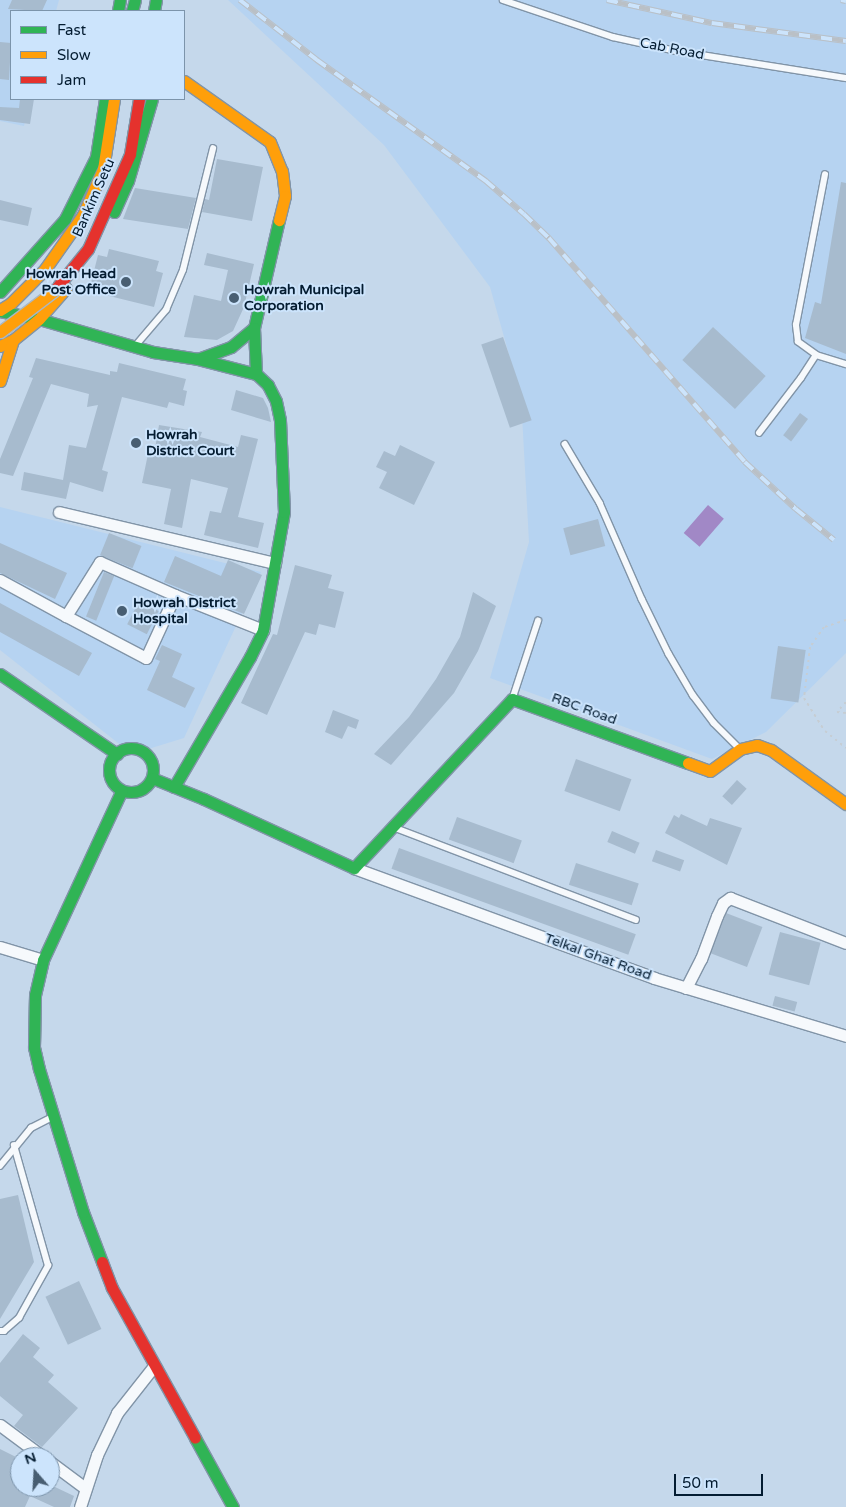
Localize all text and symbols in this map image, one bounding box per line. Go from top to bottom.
legend [10,10,185,100]
text: Fast [57,21,86,39]
street label: Cab Road [638,35,706,63]
text: Slow [57,46,91,64]
text: Jam [57,71,86,89]
street label: Bankim Setu [69,156,119,240]
place label: Howrah Head Post Office [26,266,116,298]
marker: Howrah Head Post Office [120,276,132,288]
place label: Howrah Municipal Corporation [244,282,364,314]
marker: Howrah Municipal Corporation [228,292,240,304]
place label: Howrah District Court [146,427,234,460]
marker: Howrah District Court [130,437,142,449]
place label: Howrah District Hospital [133,595,236,628]
marker: Howrah District Hospital [115,604,129,618]
street label: RBC Road [549,689,619,729]
street label: Telkal Ghat Road [542,930,654,984]
north arrow [10,1447,60,1497]
text: N [22,1448,38,1468]
scale bar [676,1464,765,1496]
text: 50 m [682,1474,719,1492]

